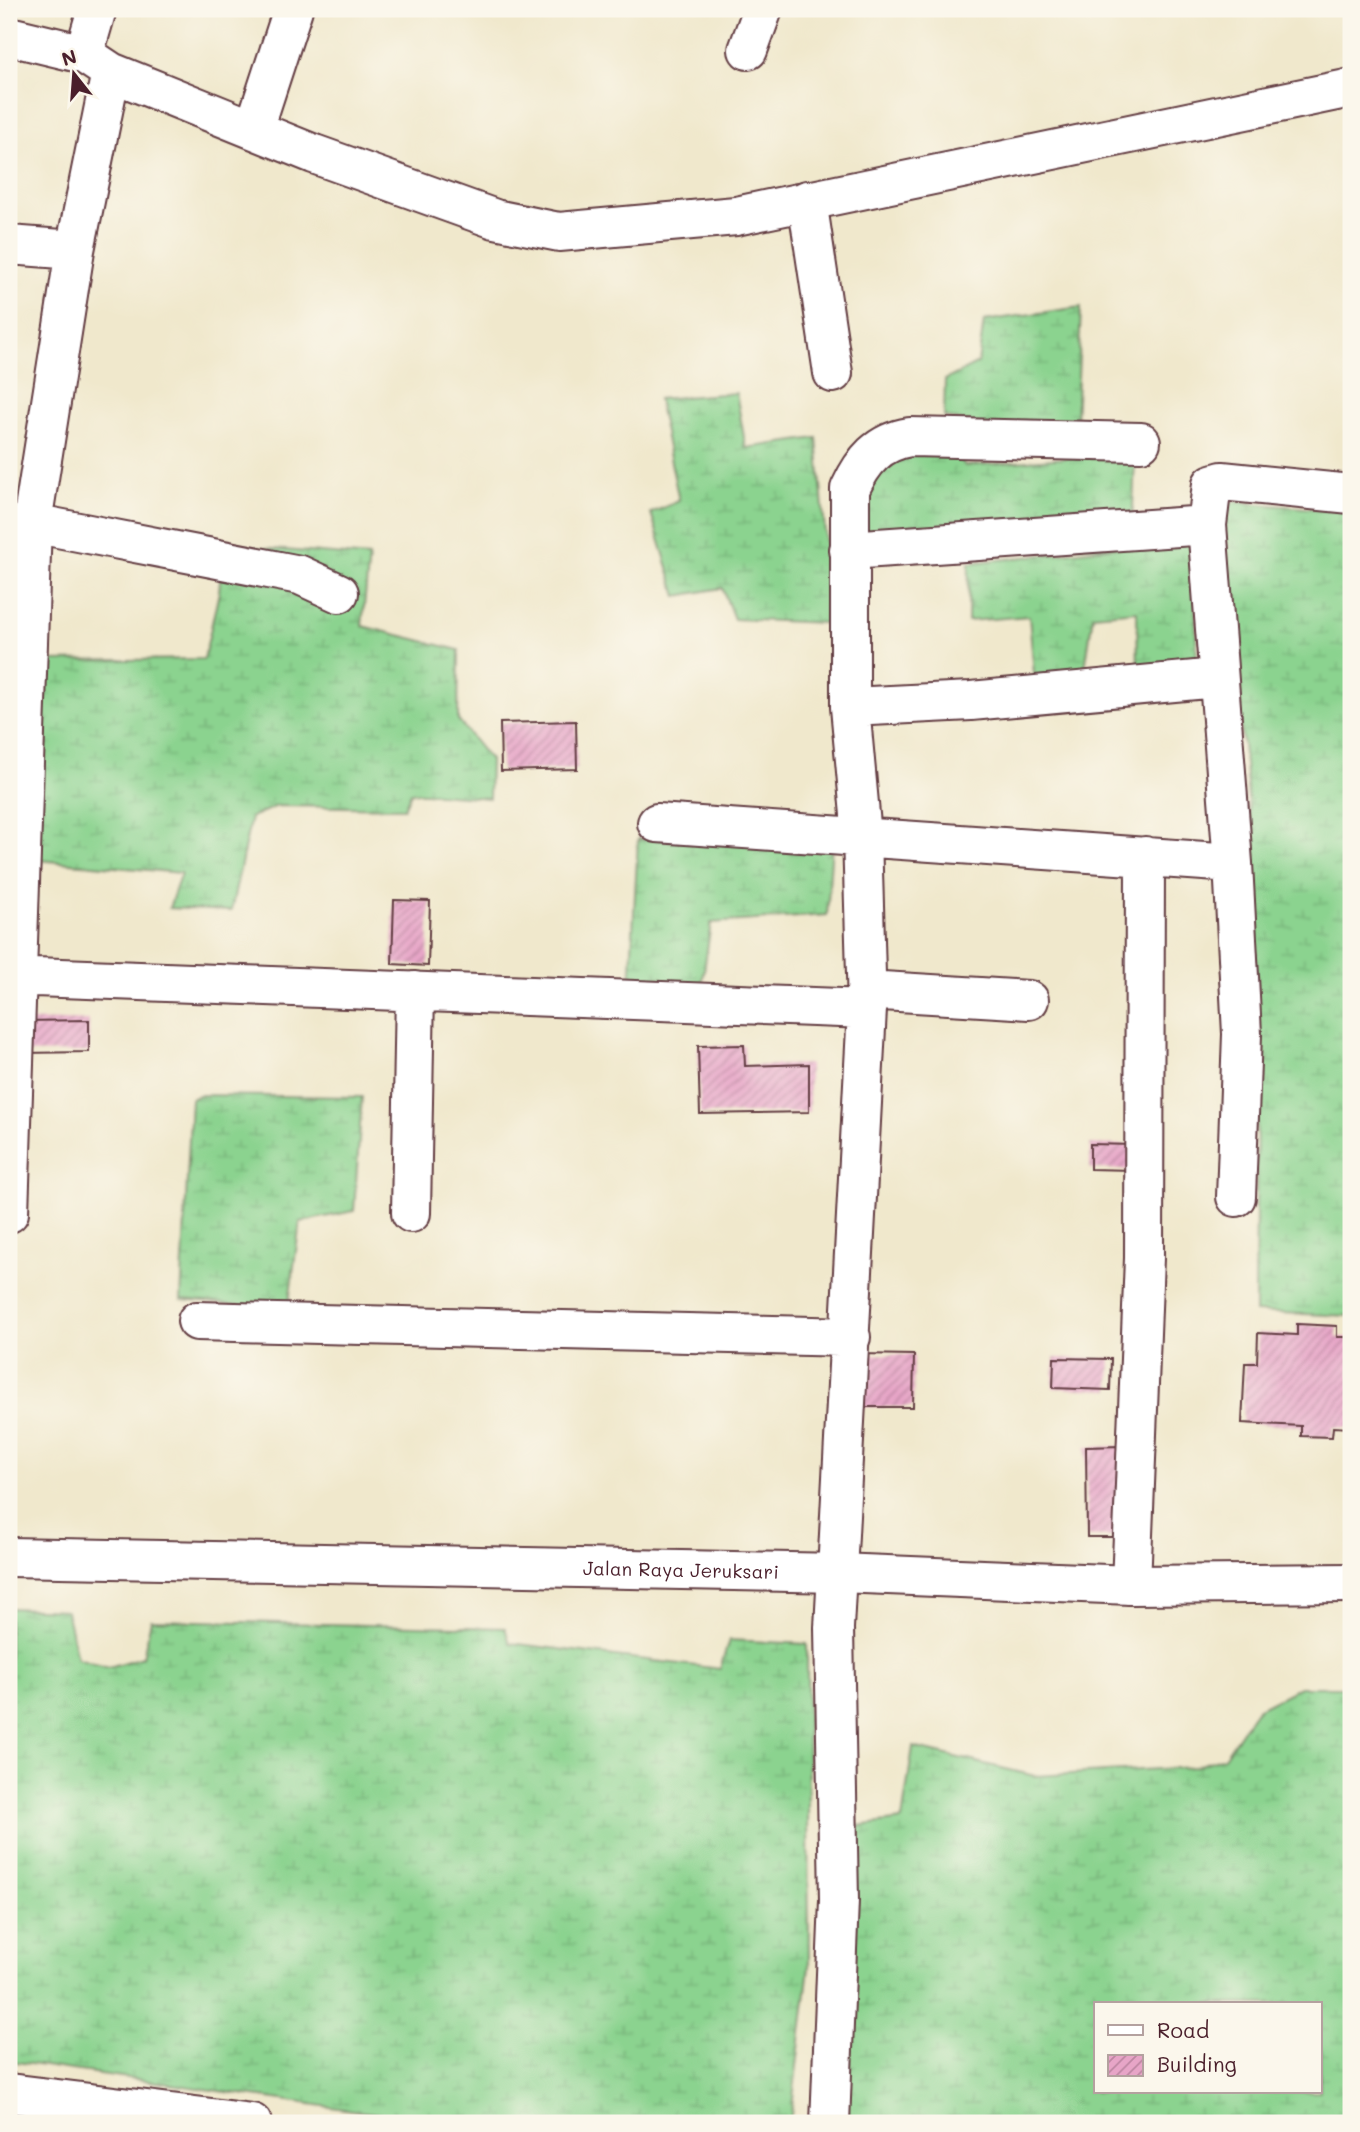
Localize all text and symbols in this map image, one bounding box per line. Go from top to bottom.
north arrow [38,38,108,108]
text: N [58,43,79,71]
street label: Jalan Raya Jeruksari [583,1555,779,1584]
legend [1094,2002,1322,2094]
text: Road [1157,2016,1209,2043]
text: Building [1157,2050,1237,2077]

